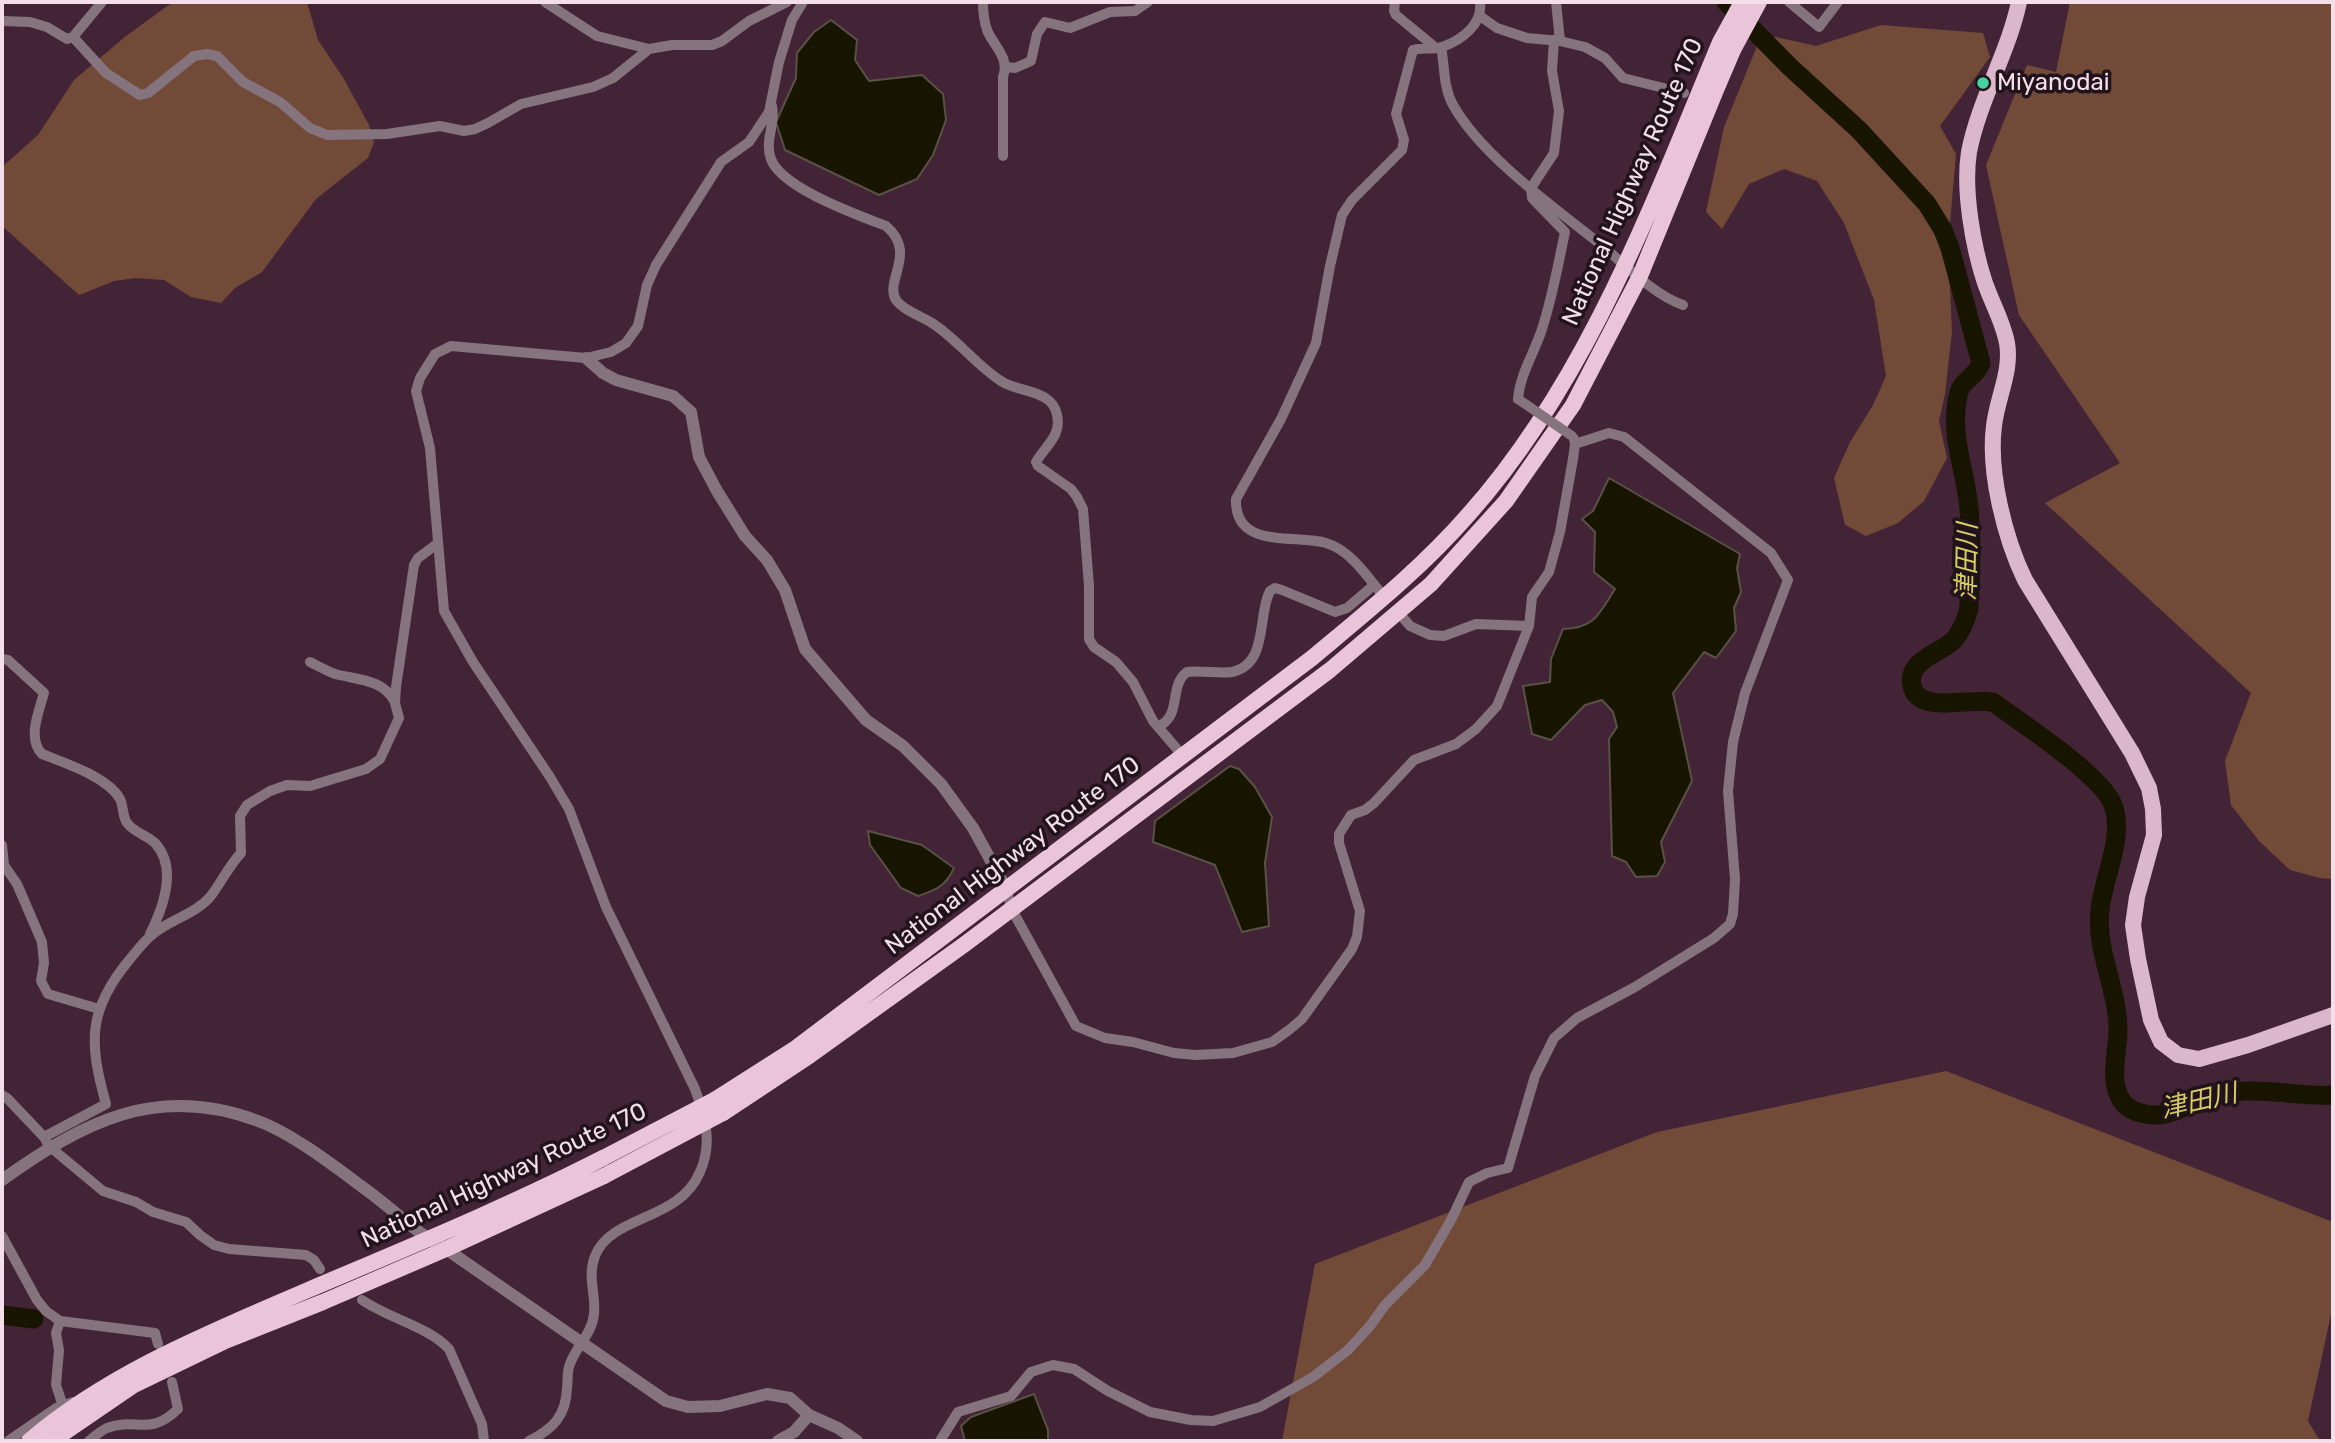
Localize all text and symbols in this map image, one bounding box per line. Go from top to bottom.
street label: National Highway Route 170 [1557,34,1709,330]
place label: Miyanodai [1997,69,2110,97]
marker: Miyanodai [1975,75,1991,91]
water label: 津田川 [1952,523,1984,601]
street label: National Highway Route 170 [880,751,1146,961]
water label: 津田川 [2157,1078,2241,1126]
street label: National Highway Route 170 [357,1097,651,1255]

